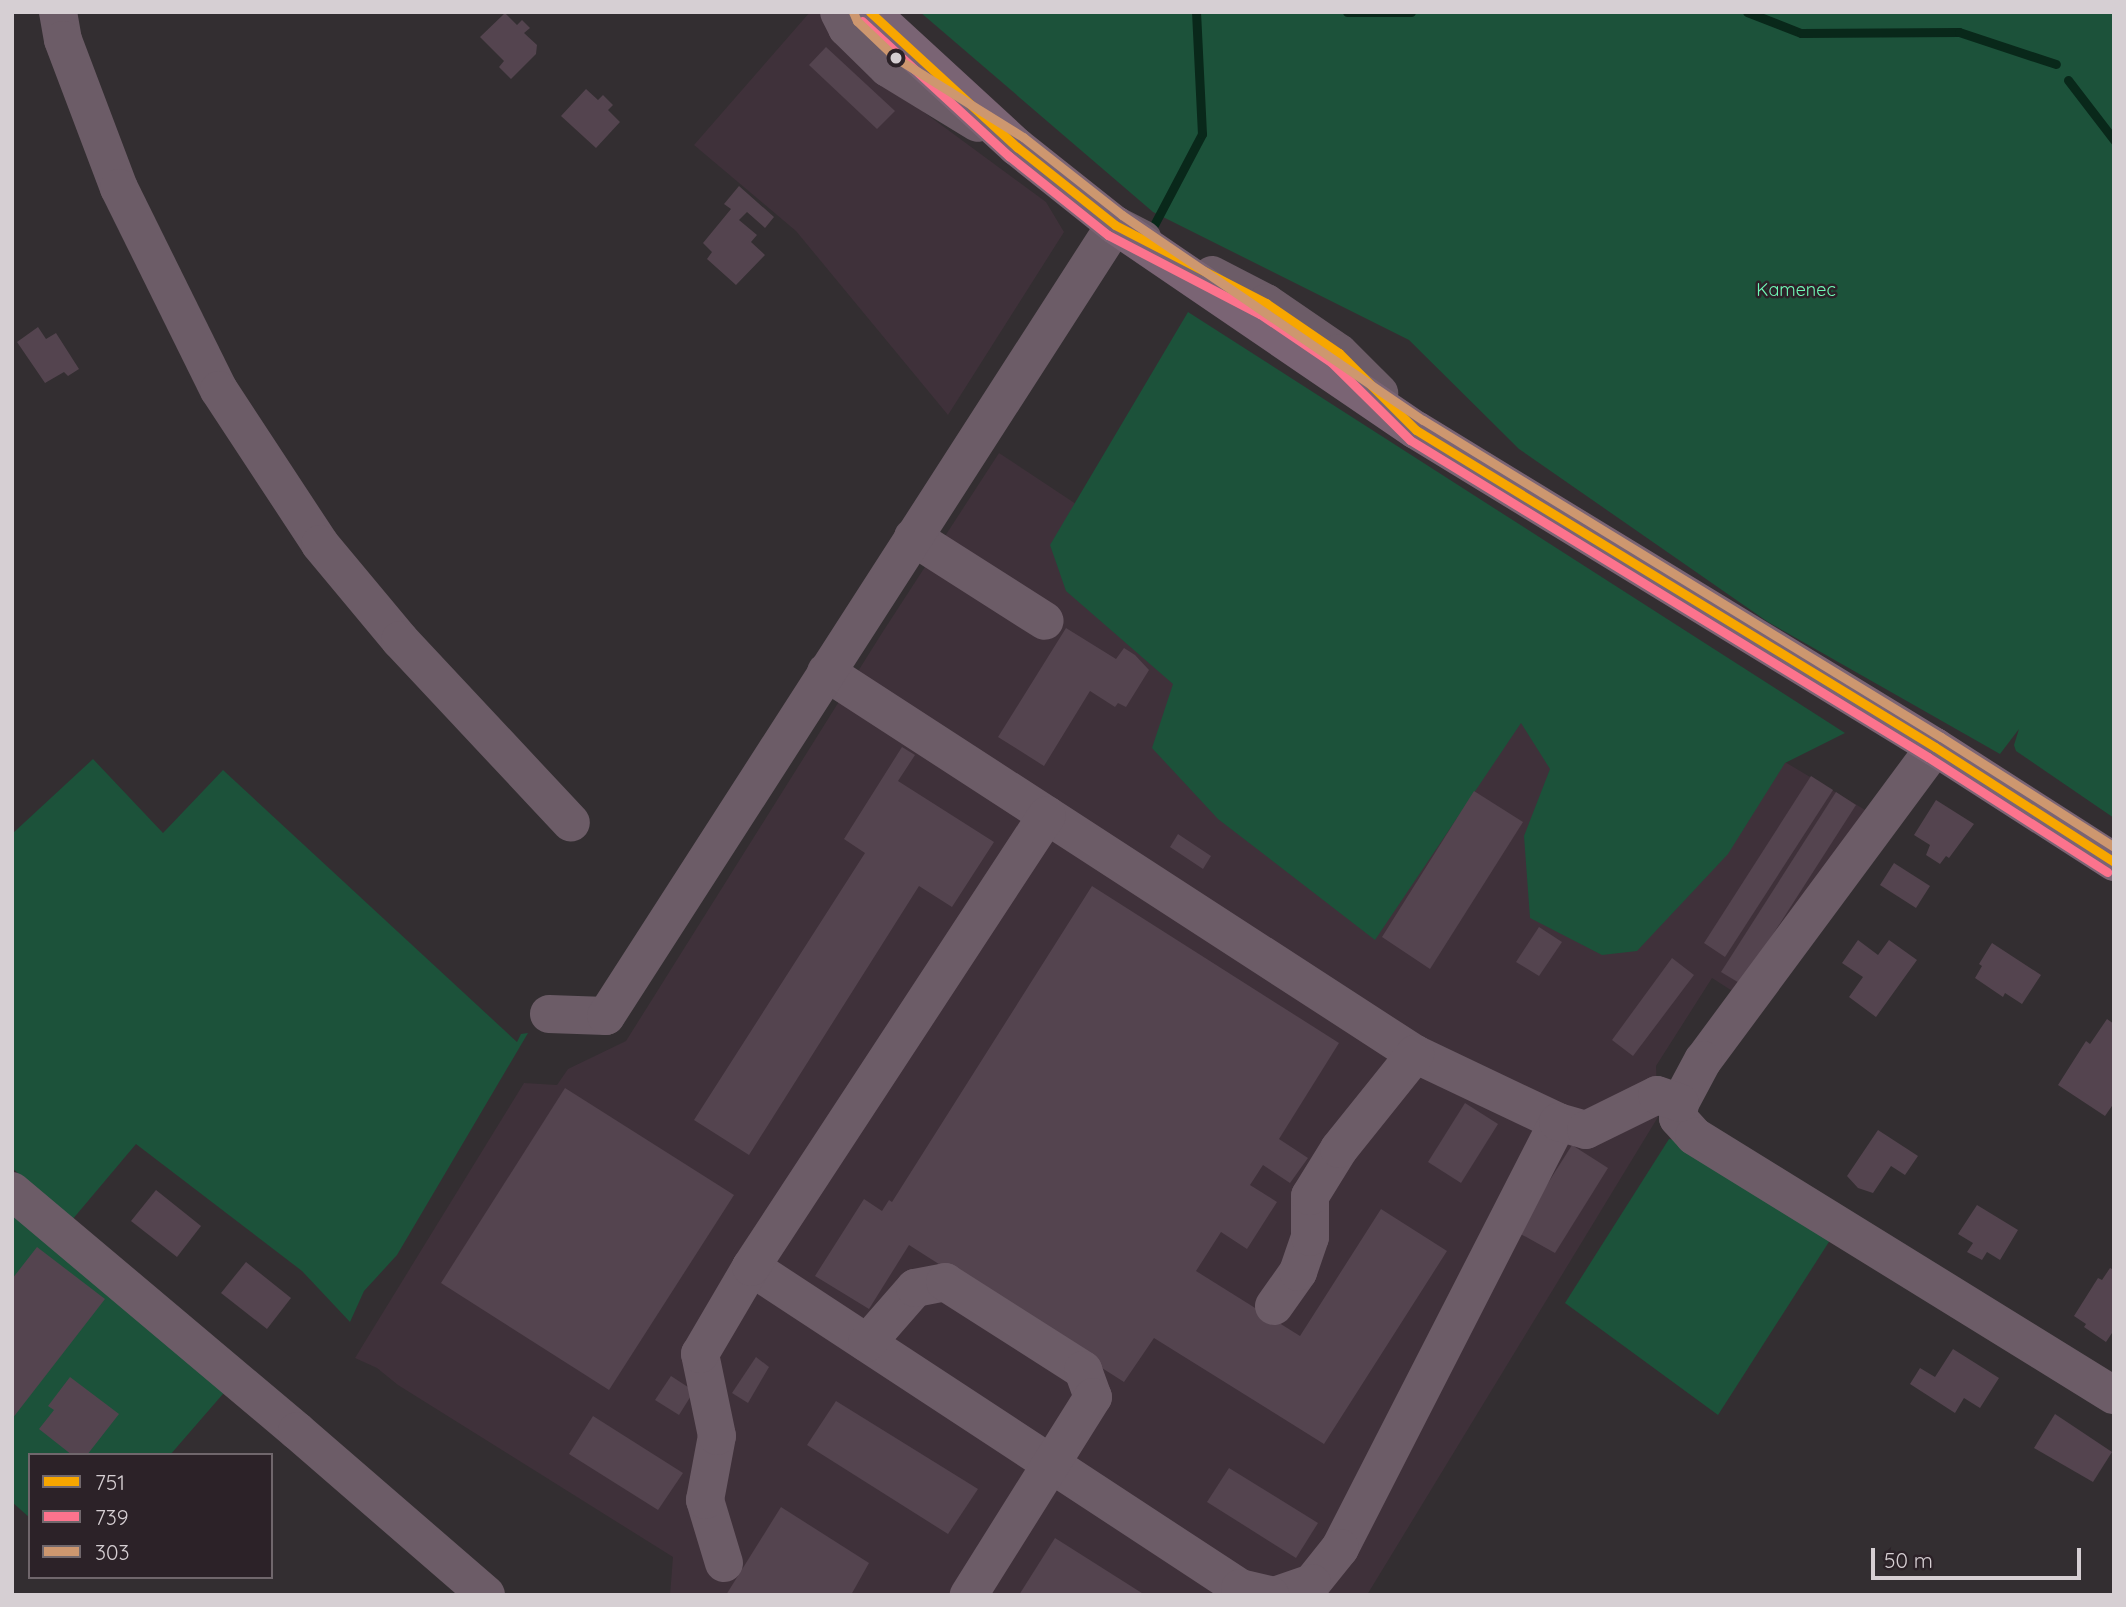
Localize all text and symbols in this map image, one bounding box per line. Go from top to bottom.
unlabelled marker [889,51,903,65]
park label: Kamenec [1756,279,1836,301]
legend [28,1453,273,1579]
text: 751 [95,1469,125,1495]
text: 739 [95,1504,129,1530]
scale bar [1874,1534,2084,1578]
text: 303 [95,1539,130,1565]
text: 50 m [1884,1547,1933,1573]

